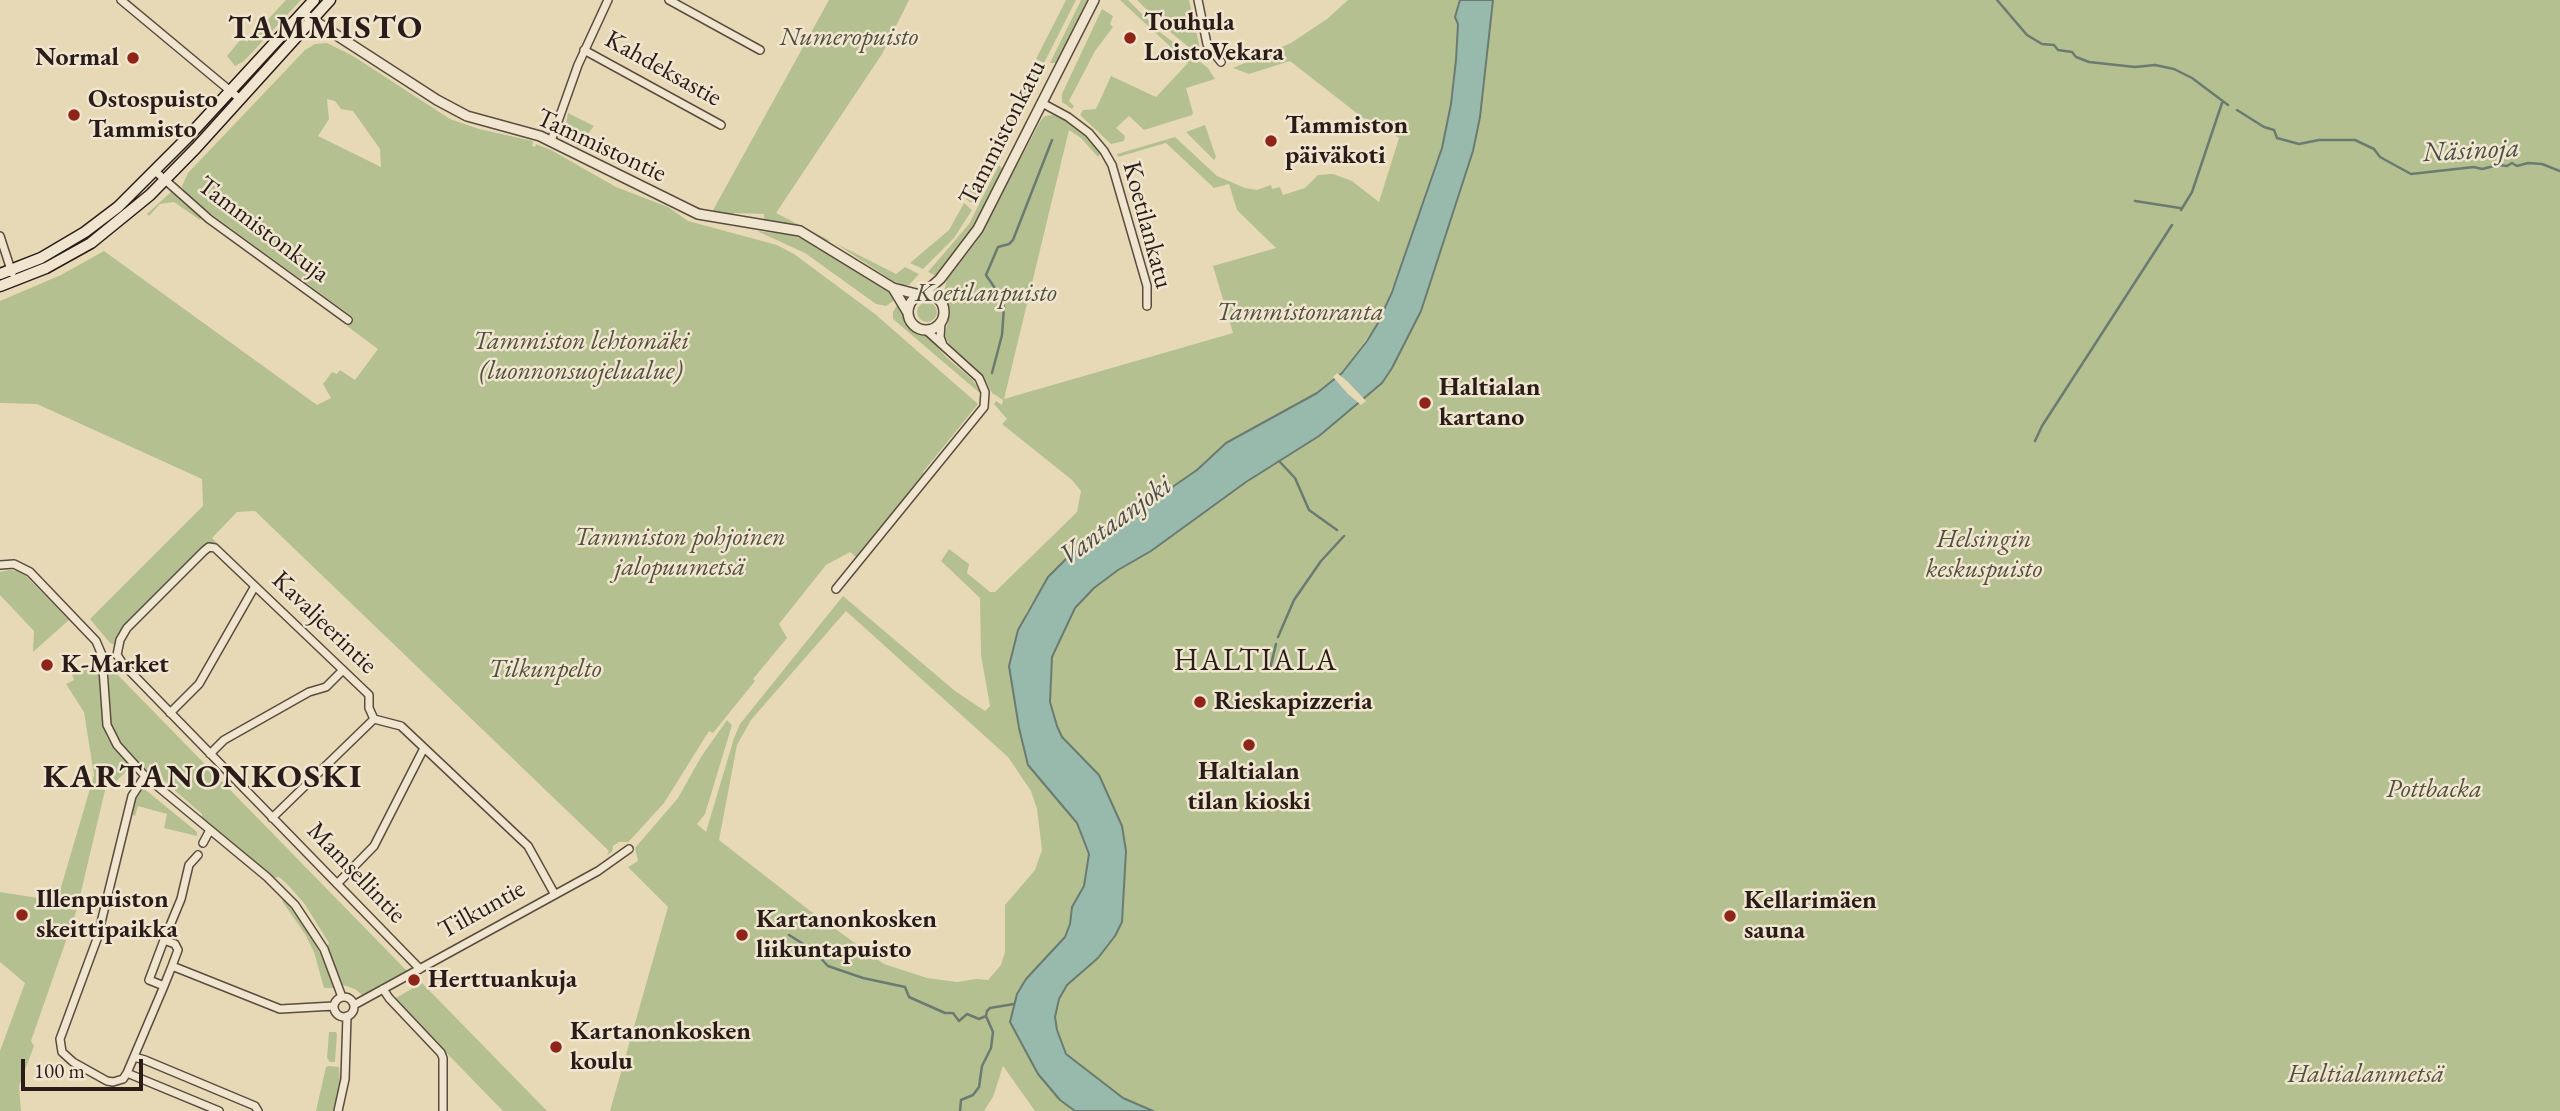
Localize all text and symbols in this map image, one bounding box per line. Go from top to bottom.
place label: Touhula LoistoVekara [1144,7,1284,68]
district label: TAMMISTO [229,9,423,49]
park label: Numeropuisto [780,22,918,54]
street label: Kahdeksastie [599,24,727,114]
marker: Touhula LoistoVekara [1122,30,1138,46]
place label: Normal [35,42,119,74]
marker: Normal [125,50,141,66]
street label: Tammistonkatu [953,55,1053,211]
place label: Ostospuisto Tammisto [88,84,218,146]
street label: Tammistontie [531,102,671,190]
marker: Ostospuisto Tammisto [66,107,82,123]
place label: Tammiston päiväkoti [1285,110,1408,172]
water label: Näsinoja [2422,132,2520,170]
marker: Tammiston päiväkoti [1263,133,1279,149]
street label: Koetilankatu [1115,158,1179,292]
street label: Tammistonkuja [191,170,335,290]
park label: Koetilanpuisto [915,278,1057,310]
park label: Tammistonranta [1216,297,1384,329]
park label: Tammiston lehtomäki (luonnonsuojelualue) [473,326,689,388]
place label: Haltialan kartano [1439,372,1541,434]
marker: Haltialan kartano [1417,395,1433,411]
water label: Vantaanjoki [1053,469,1179,573]
park label: Tammiston pohjoinen jalopuumetsä [574,522,786,584]
park label: Helsingin keskuspuisto [1926,524,2042,586]
street label: Kavaljeerintie [265,565,383,681]
district label: HALTIALA [1175,644,1337,680]
place label: K-Market [61,649,169,681]
park label: Tilkunpelto [488,654,602,686]
marker: K-Market [39,657,55,673]
place label: Rieskapizzeria [1214,686,1373,718]
marker: Rieskapizzeria [1192,694,1208,710]
marker: Haltialan tilan kioski [1241,737,1257,753]
place label: Haltialan tilan kioski [1187,756,1311,818]
district label: KARTANONKOSKI [44,758,362,798]
park label: Pottbacka [2386,774,2482,806]
street label: Mamsellintie [300,816,412,930]
street label: Tilkuntie [433,873,531,947]
place label: Illenpuiston skeittipaikka [36,884,178,946]
place label: Kellarimäen sauna [1744,885,1877,946]
place label: Kartanonkosken liikuntapuisto [756,904,937,965]
marker: Illenpuiston skeittipaikka [14,907,30,923]
marker: Kellarimäen sauna [1722,908,1738,924]
marker: Kartanonkosken liikuntapuisto [734,927,750,943]
place label: Herttuankuja [428,964,577,996]
marker: Herttuankuja [406,972,422,988]
place label: Kartanonkosken koulu [570,1016,751,1078]
marker: Kartanonkosken koulu [548,1039,564,1055]
scale bar [24,1044,147,1088]
text: 100 m [34,1057,85,1084]
park label: Haltialanmetsä [2288,1059,2444,1091]

